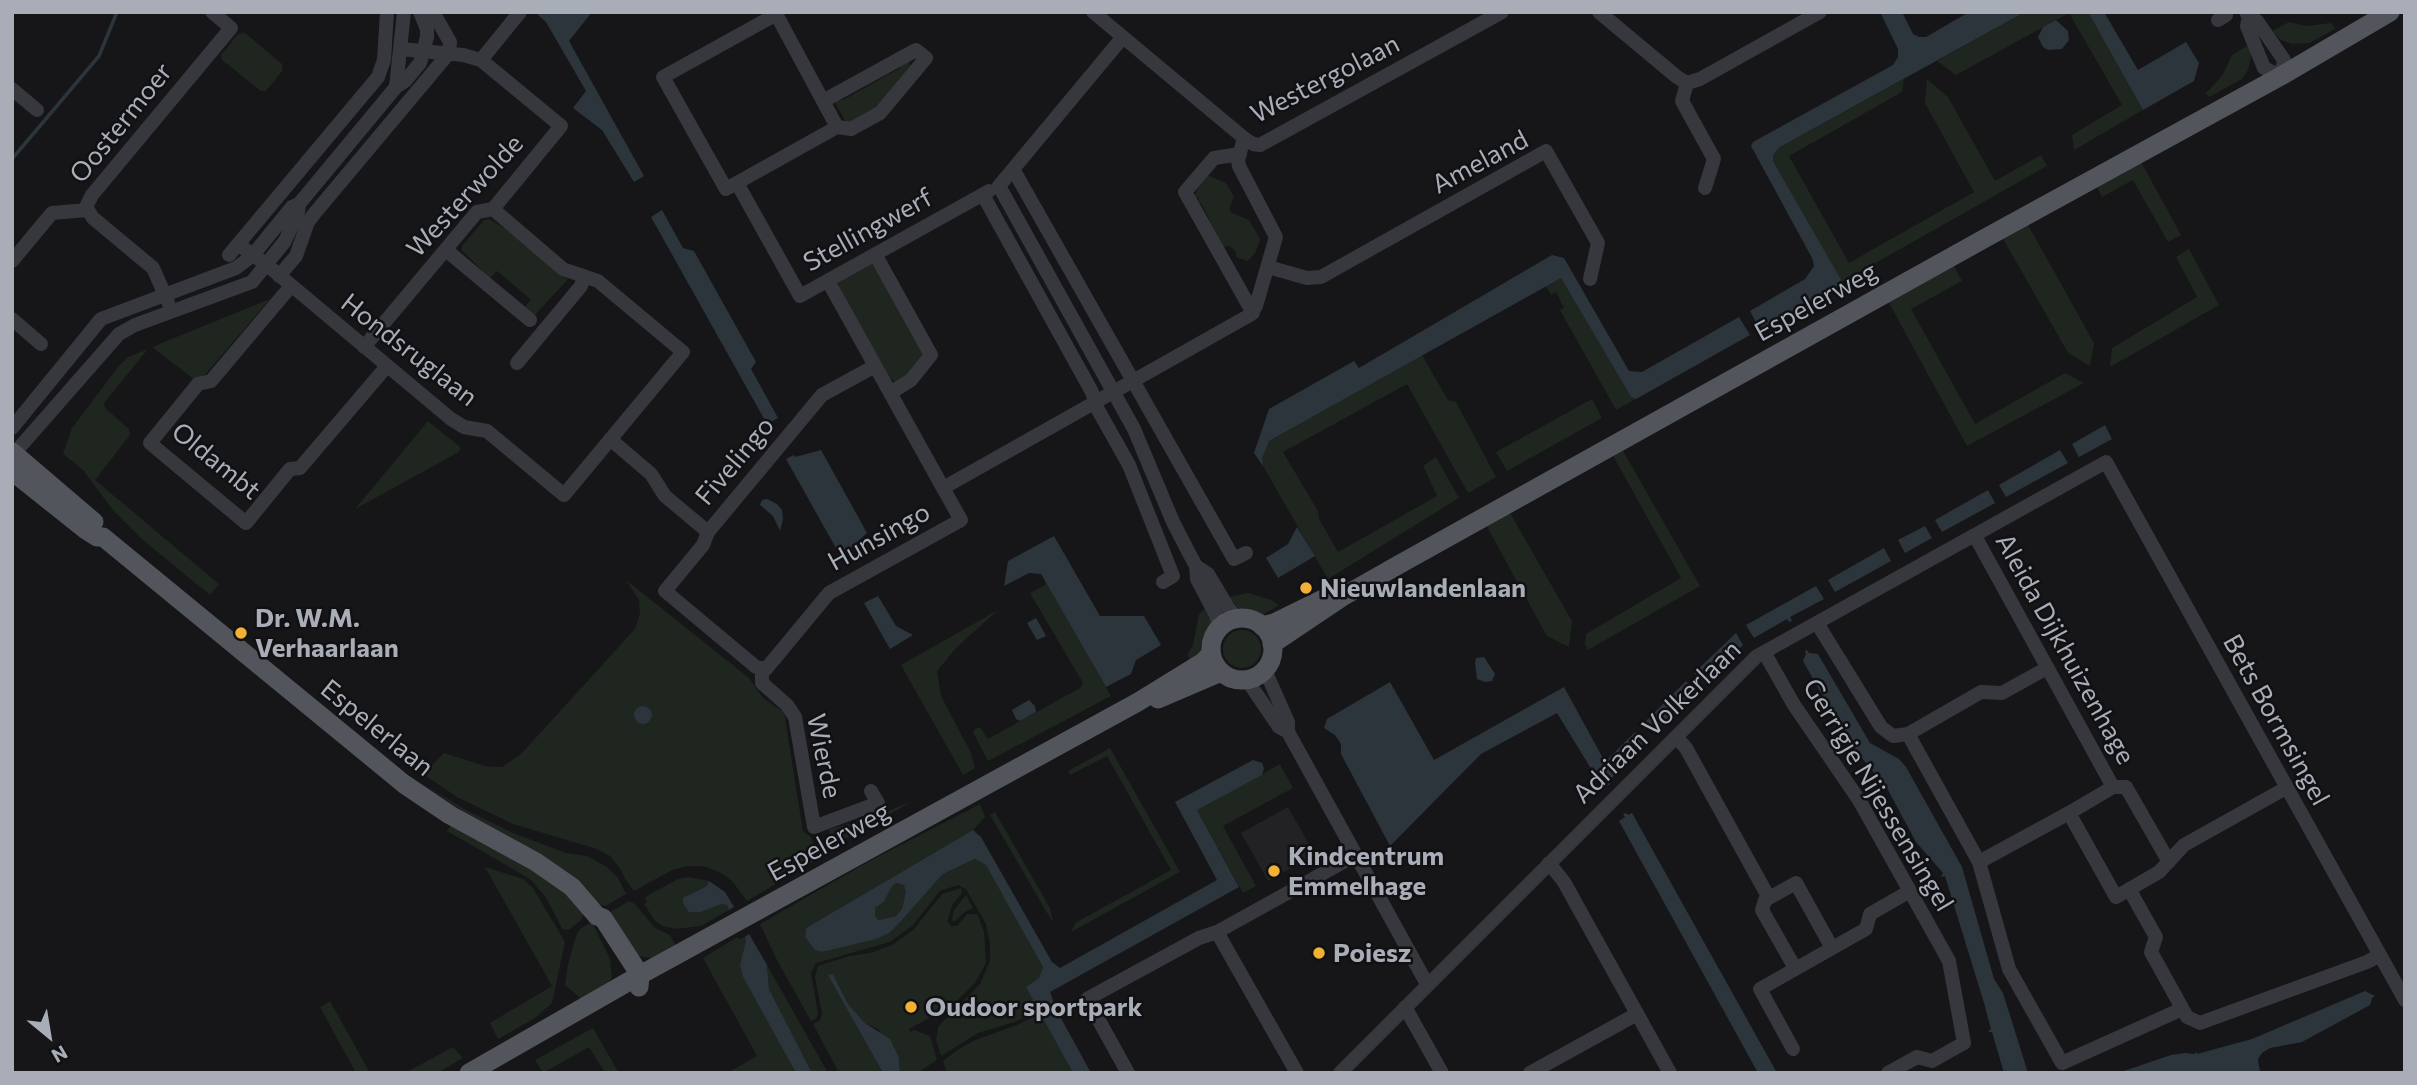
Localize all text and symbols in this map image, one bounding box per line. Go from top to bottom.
street label: Westergolaan [1245,28,1405,130]
street label: Oostermoer [63,57,179,189]
street label: Ameland [1427,124,1533,200]
street label: Westerwolde [400,128,530,264]
street label: Stellingwerf [798,182,938,278]
street label: Espelerweg [1749,256,1883,348]
street label: Hondsruglaan [335,287,483,413]
street label: Fivelingo [689,410,781,512]
street label: Oldambt [165,416,267,506]
street label: Hunsingo [823,496,935,578]
street label: Aleida Dijkhuizenhage [1989,528,2141,770]
place label: Nieuwlandenlaan [1320,572,1526,604]
marker: Nieuwlandenlaan [1298,580,1314,596]
place label: Dr. W.M. Verhaarlaan [255,602,399,664]
marker: Dr. W.M. Verhaarlaan [233,625,249,641]
street label: Bets Bormsingel [2216,629,2336,811]
street label: Adriaan Volkerlaan [1567,634,1747,810]
street label: Espelerlaan [314,673,440,783]
street label: Gerrigje Nijessensingel [1796,673,1960,917]
street label: Wierde [800,711,848,801]
street label: Espelerweg [762,796,896,888]
place label: Kindcentrum Emmelhage [1288,840,1444,902]
marker: Kindcentrum Emmelhage [1266,863,1282,879]
place label: Poiesz [1333,937,1411,969]
marker: Poiesz [1311,945,1327,961]
place label: Oudoor sportpark [925,991,1142,1023]
marker: Oudoor sportpark [903,999,919,1015]
north arrow [14,1001,84,1071]
text: N [48,1041,72,1068]

